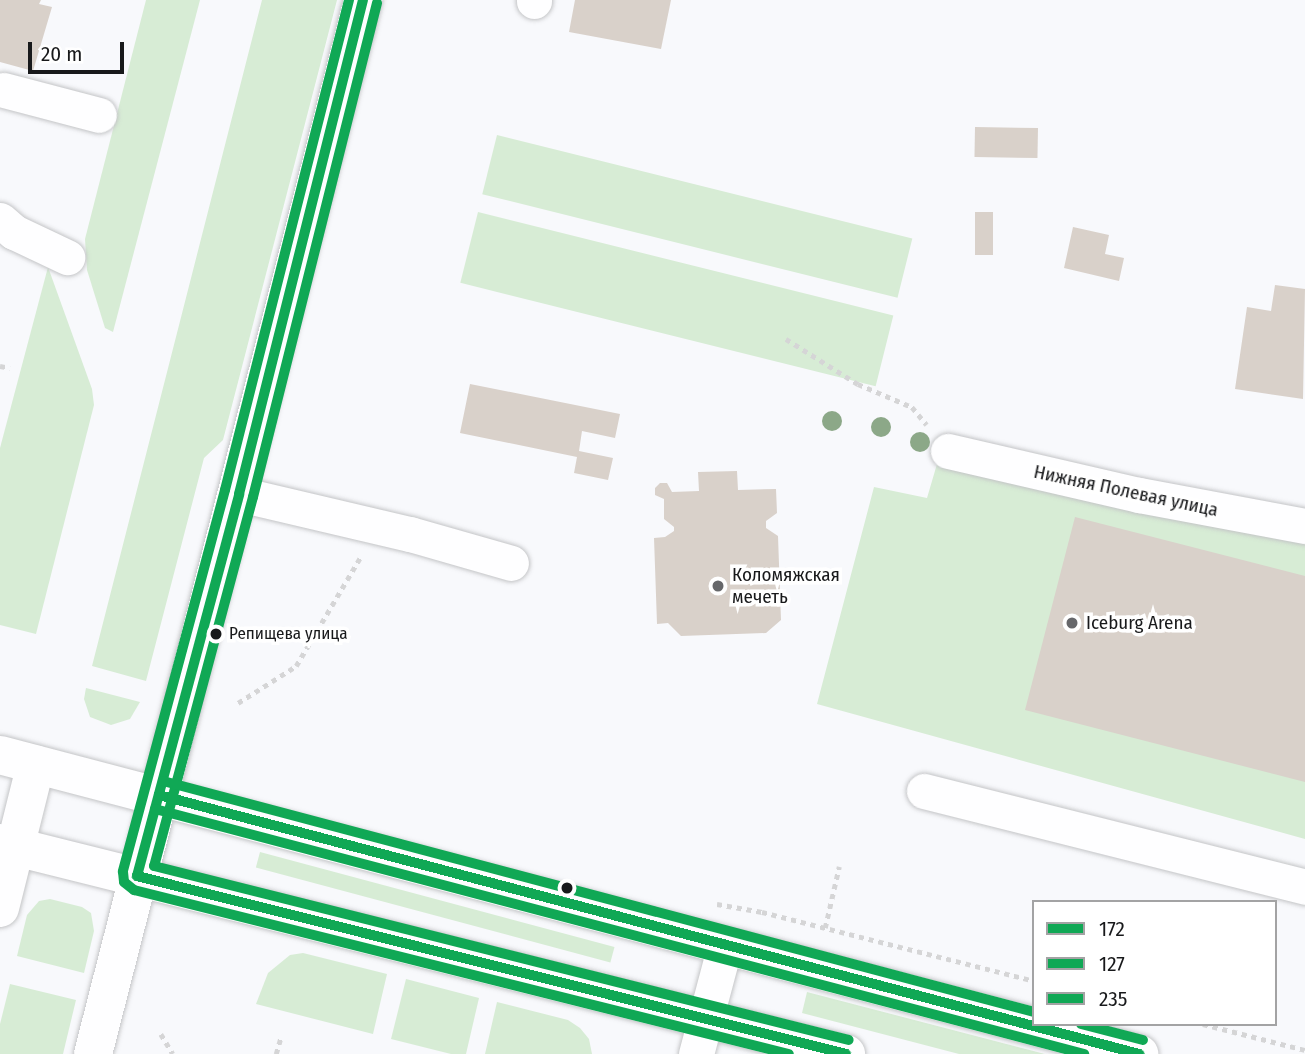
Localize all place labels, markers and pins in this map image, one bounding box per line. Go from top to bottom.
place label: Коломяжская мечеть [732,564,840,608]
marker: Коломяжская мечеть [710,578,726,594]
place label: Iceburg Arena [1086,612,1193,634]
marker: Iceburg Arena [1064,615,1080,631]
place label: Репищева улица [229,624,348,644]
marker: Репищева улица [209,627,223,641]
unlabelled marker [560,881,574,895]

